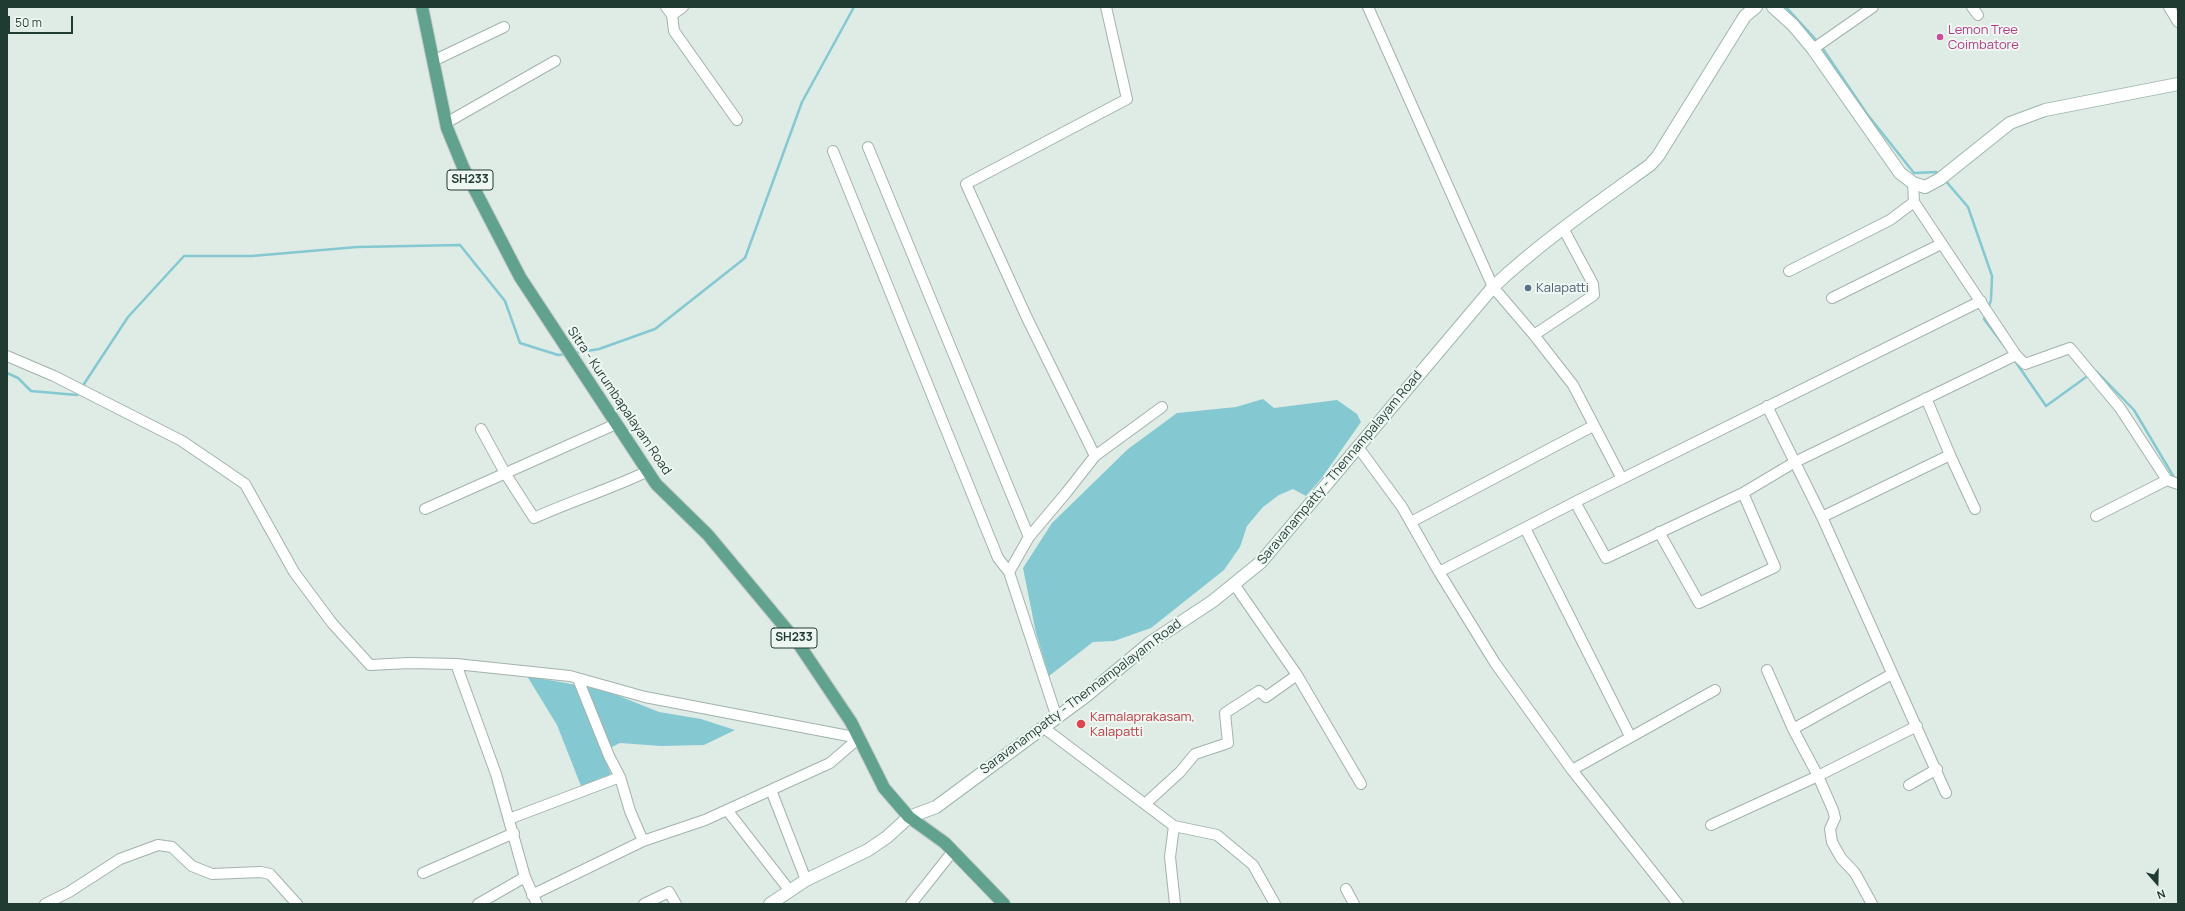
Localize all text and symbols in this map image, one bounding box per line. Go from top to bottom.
scale bar [10,8,75,34]
text: 50 m [15,14,42,31]
place label: Lemon Tree Coimbatore [1948,22,2019,53]
marker: Lemon Tree Coimbatore [1935,32,1945,42]
road number: SH233 [447,170,493,190]
place label: Kalapatti [1536,280,1589,296]
marker: Kalapatti [1523,283,1533,293]
street label: Sitra - Kurumbapalayam Road [564,324,674,478]
street label: Saravanampatty - Thennampalayam Road [1254,368,1426,568]
street label: Saravanampatty - Thennampalayam Road [977,616,1185,778]
road number: SH233 [771,628,817,648]
place label: Kamalaprakasam, Kalapatti [1090,709,1195,740]
marker: Kamalaprakasam, Kalapatti [1075,718,1087,730]
north arrow [2137,863,2177,903]
text: N [2155,886,2168,903]

